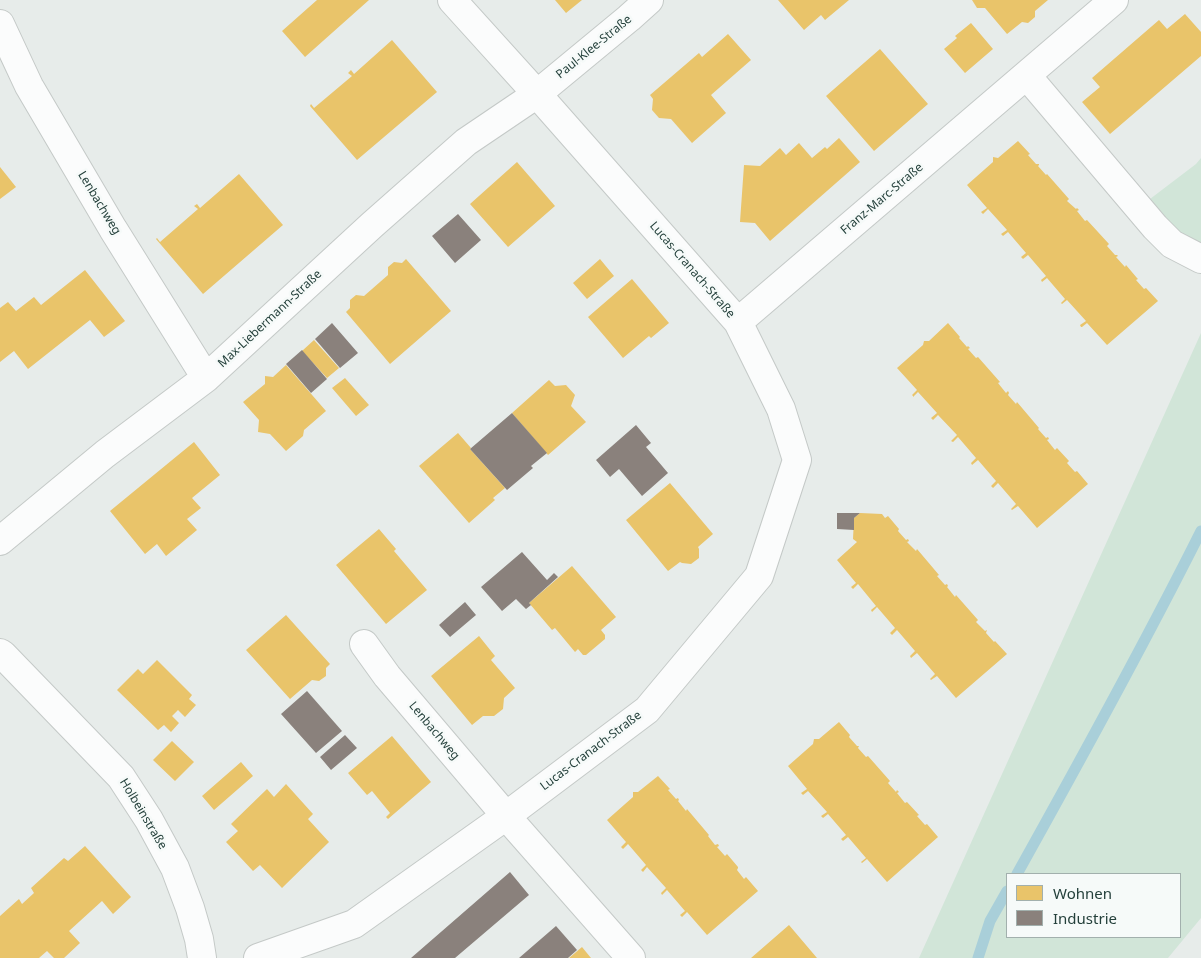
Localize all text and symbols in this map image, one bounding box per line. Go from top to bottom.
street label: Paul-Klee-Straße [553,12,635,82]
street label: Franz-Marc-Straße [838,160,926,238]
street label: Lenbachweg [74,169,124,237]
street label: Lucas-Cranach-Straße [646,219,738,321]
street label: Max-Liebermann-Straße [215,267,325,371]
street label: Lenbachweg [406,699,462,763]
street label: Lucas-Cranach-Straße [538,708,644,794]
street label: Holbeinstraße [116,776,170,852]
legend [1006,873,1181,938]
text: Wohnen [1053,883,1112,903]
text: Industrie [1053,908,1117,928]

